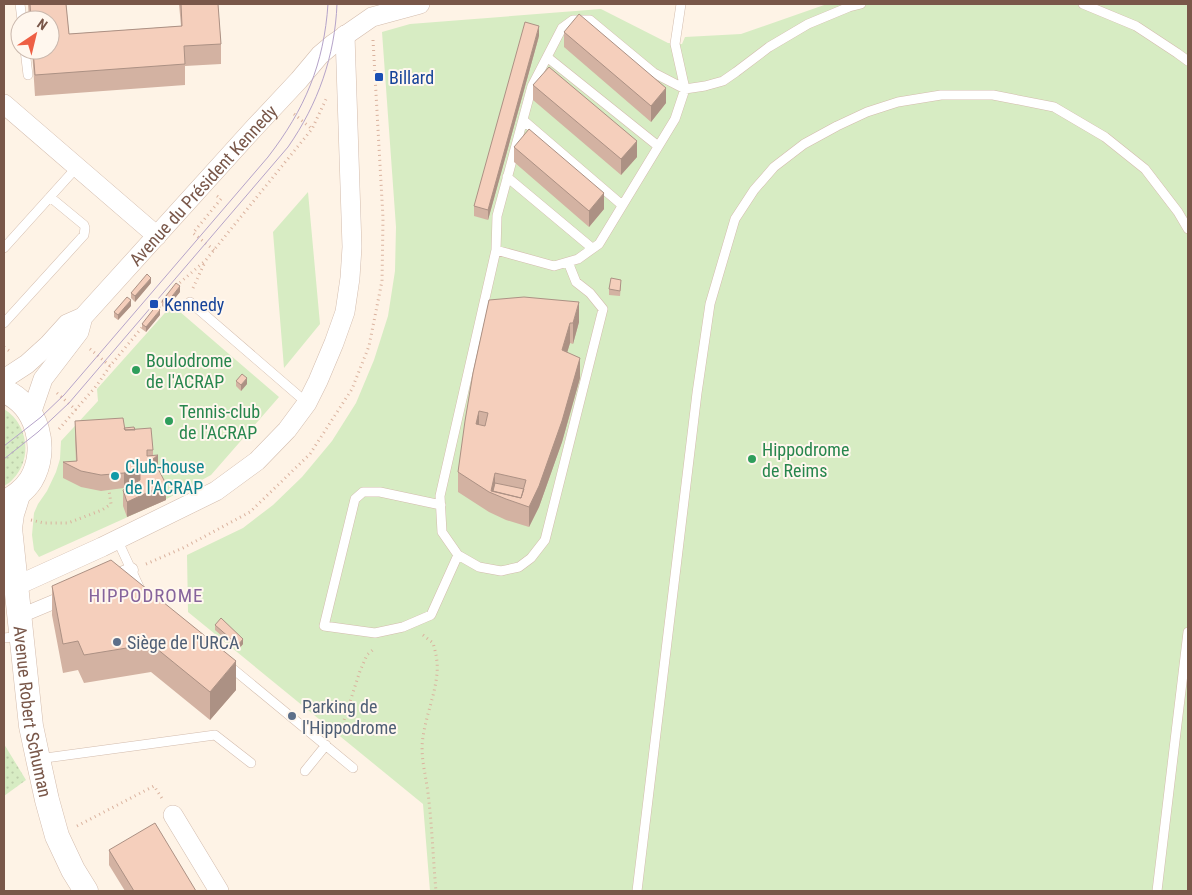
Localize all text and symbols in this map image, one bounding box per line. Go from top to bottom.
north arrow [10,10,60,60]
text: N [34,15,51,33]
place label: Billard [389,67,434,88]
marker: Billard [373,71,385,83]
street label: Avenue du Président Kennedy [124,100,281,270]
place label: Kennedy [164,294,225,315]
marker: Kennedy [148,298,160,310]
place label: Boulodrome de l'ACRAP [146,350,232,392]
marker: Boulodrome de l'ACRAP [130,364,142,376]
place label: Tennis-club de l'ACRAP [179,401,260,443]
marker: Tennis-club de l'ACRAP [163,415,175,427]
place label: Hippodrome de Reims [762,439,849,481]
marker: Hippodrome de Reims [746,453,758,465]
place label: Club-house de l'ACRAP [125,456,204,498]
marker: Club-house de l'ACRAP [109,470,121,482]
district label: HIPPODROME [88,584,204,607]
street label: Avenue Robert Schuman [10,625,57,799]
place label: Siège de l'URCA [127,632,240,653]
marker: Siège de l'URCA [111,636,123,648]
place label: Parking de l'Hippodrome [302,696,397,738]
marker: Parking de l'Hippodrome [286,710,298,722]

